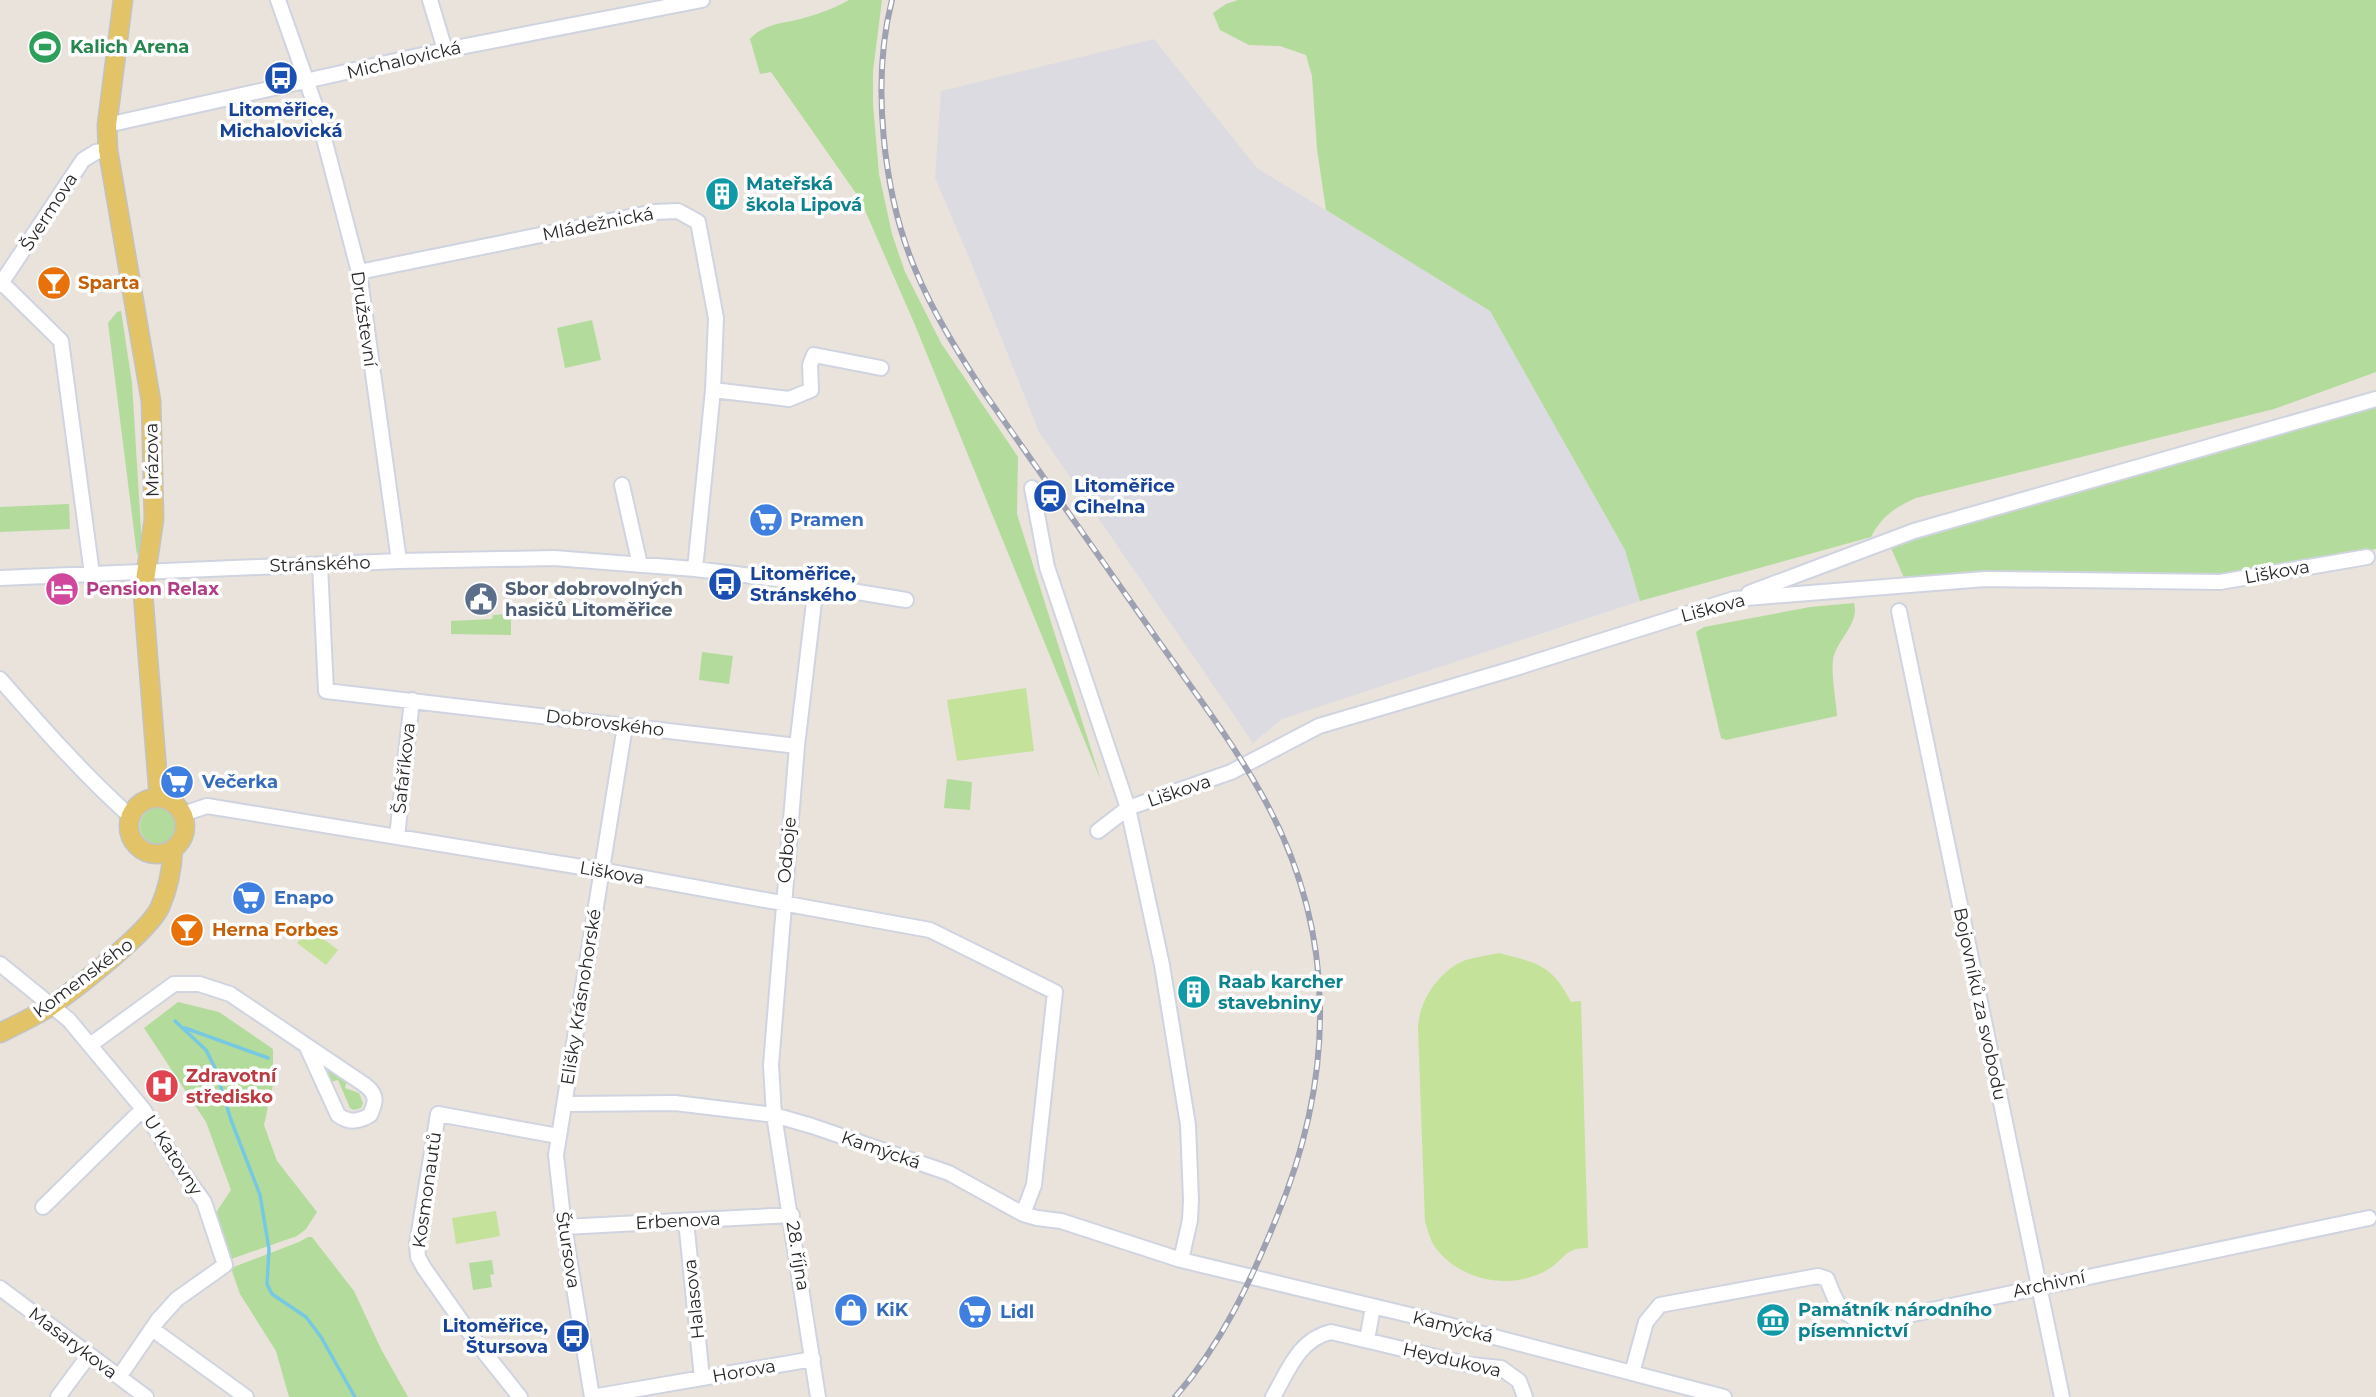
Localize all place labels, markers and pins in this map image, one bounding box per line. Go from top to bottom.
sports icon: Kalich Arena [26,28,64,66]
place label: Kalich Arena [70,36,189,58]
bus stop icon: Litoměřice, Michalovická [262,59,300,97]
place label: Litoměřice, Michalovická [219,99,343,142]
place label: Mateřská škola Lipová [746,173,862,216]
building icon: Mateřská škola Lipová [703,175,741,213]
bar icon: Sparta [35,264,73,302]
place label: Sparta [78,272,139,294]
place label: Litoměřice Cihelna [1074,475,1175,518]
station icon: Litoměřice Cihelna [1031,477,1069,515]
supermarket icon: Pramen [747,501,785,539]
place label: Pramen [790,509,864,531]
place label: Litoměřice, Stránského [750,563,857,606]
bus stop icon: Litoměřice, Stránského [706,565,744,603]
hotel icon: Pension Relax [43,570,81,608]
place label: Pension Relax [86,578,219,600]
place label: Sbor dobrovolných hasičů Litoměřice [505,578,683,621]
public building icon: Sbor dobrovolných hasičů Litoměřice [462,580,500,618]
supermarket icon: Večerka [158,763,196,801]
place label: Večerka [201,771,278,793]
supermarket icon: Enapo [230,879,268,917]
place label: Enapo [274,887,334,909]
bar icon: Herna Forbes [168,911,206,949]
place label: Herna Forbes [212,919,339,941]
place label: Raab karcher stavebniny [1218,971,1344,1014]
building icon: Raab karcher stavebniny [1175,973,1213,1011]
place label: Zdravotní středisko [186,1065,278,1108]
hospital icon: Zdravotní středisko [143,1067,181,1105]
shop icon: KiK [832,1291,870,1329]
supermarket icon: Lidl [956,1293,994,1331]
place label: KiK [876,1299,909,1321]
place label: Památník národního písemnictví [1798,1299,1992,1342]
place label: Lidl [1000,1301,1034,1323]
museum icon: Památník národního písemnictví [1754,1301,1792,1339]
place label: Litoměřice, Štursova [442,1315,548,1358]
bus stop icon: Litoměřice, Štursova [554,1317,592,1355]

